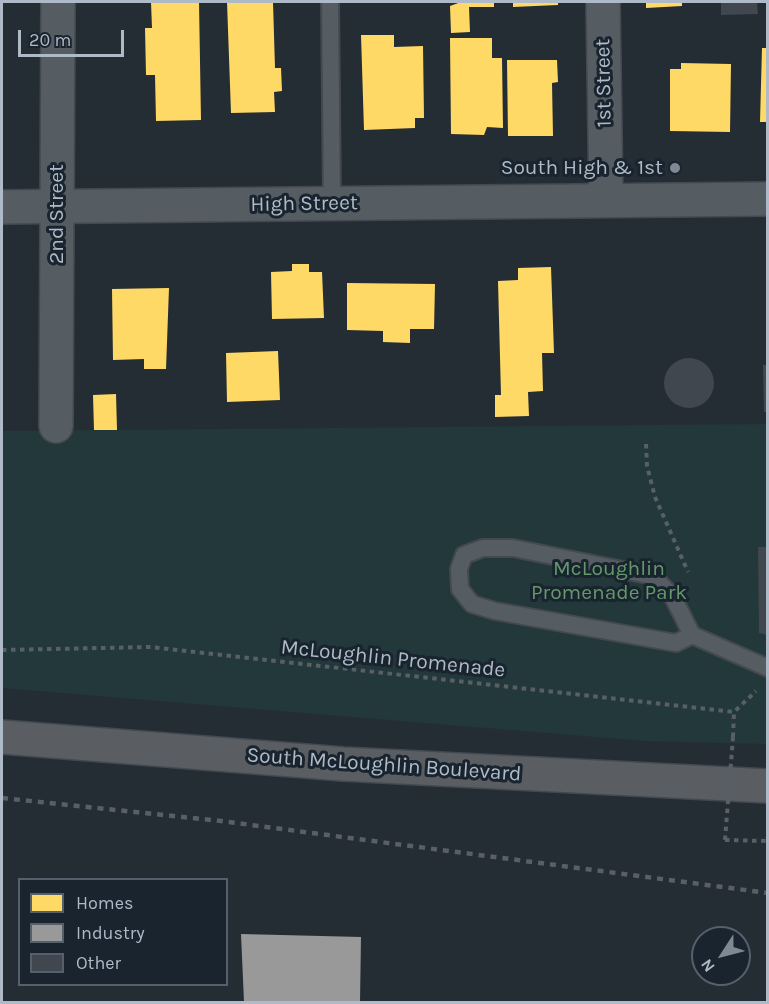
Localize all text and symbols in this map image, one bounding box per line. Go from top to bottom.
scale bar [21,18,128,56]
text: 20 m [29,29,71,51]
street label: 1st Street [591,39,617,127]
place label: South High & 1st [501,155,663,181]
marker: South High & 1st [668,161,682,175]
street label: 2nd Street [44,164,70,264]
street label: High Street [250,190,358,218]
park label: McLoughlin Promenade Park [531,556,687,606]
street label: McLoughlin Promenade [280,635,506,683]
street label: South McLoughlin Boulevard [246,743,522,787]
legend [18,878,228,986]
text: Homes [76,892,133,914]
text: Industry [76,922,145,944]
north arrow [691,926,751,986]
text: Other [76,952,121,974]
text: N [697,955,719,976]

